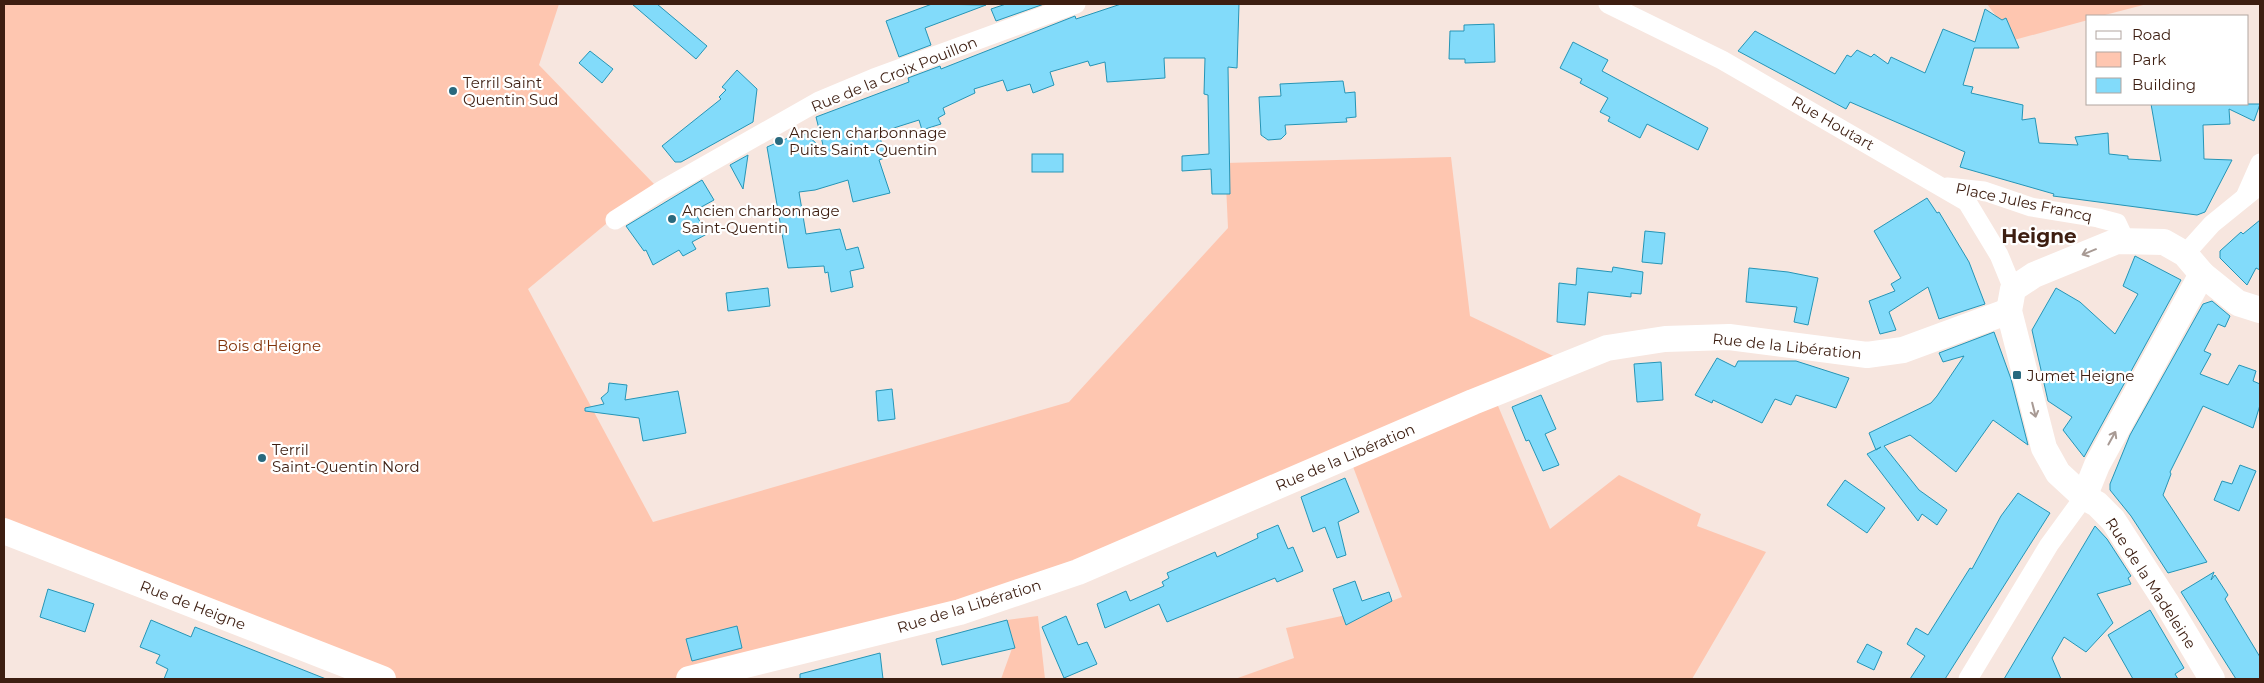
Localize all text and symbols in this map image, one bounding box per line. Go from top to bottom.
legend [2086,15,2249,105]
text: Road [2132,25,2171,44]
street label: Rue de la Croix Pouillon [808,32,980,116]
text: Park [2132,50,2166,69]
place label: Terril Saint Quentin Sud [463,73,559,109]
text: Building [2132,75,2196,94]
marker: Terril Saint Quentin Sud [447,85,459,97]
street label: Rue Houtart [1788,92,1878,154]
place label: Ancien charbonnage Puits Saint-Quentin [789,123,947,159]
marker: Ancien charbonnage Puits Saint-Quentin [773,135,785,147]
street label: Place Jules Francq [1954,178,2094,226]
place label: Ancien charbonnage Saint-Quentin [682,201,840,237]
marker: Ancien charbonnage Saint-Quentin [666,213,678,225]
district label: Heigne [2001,224,2077,248]
one-way arrow [2082,248,2097,258]
street label: Rue de la Libération [1711,329,1863,363]
park label: Bois d'Heigne [217,336,321,355]
place label: Jumet Heigne [2026,366,2134,385]
marker: Jumet Heigne [2011,369,2023,381]
one-way arrow [2029,401,2039,417]
street label: Rue de la Libération [1272,419,1418,495]
one-way arrow [2107,430,2117,445]
place label: Terril Saint-Quentin Nord [272,440,420,476]
marker: Terril Saint-Quentin Nord [256,452,268,464]
street label: Rue de la Madeleine [2101,514,2201,652]
street label: Rue de la Libération [895,575,1043,637]
street label: Rue de Heigne [137,576,249,634]

